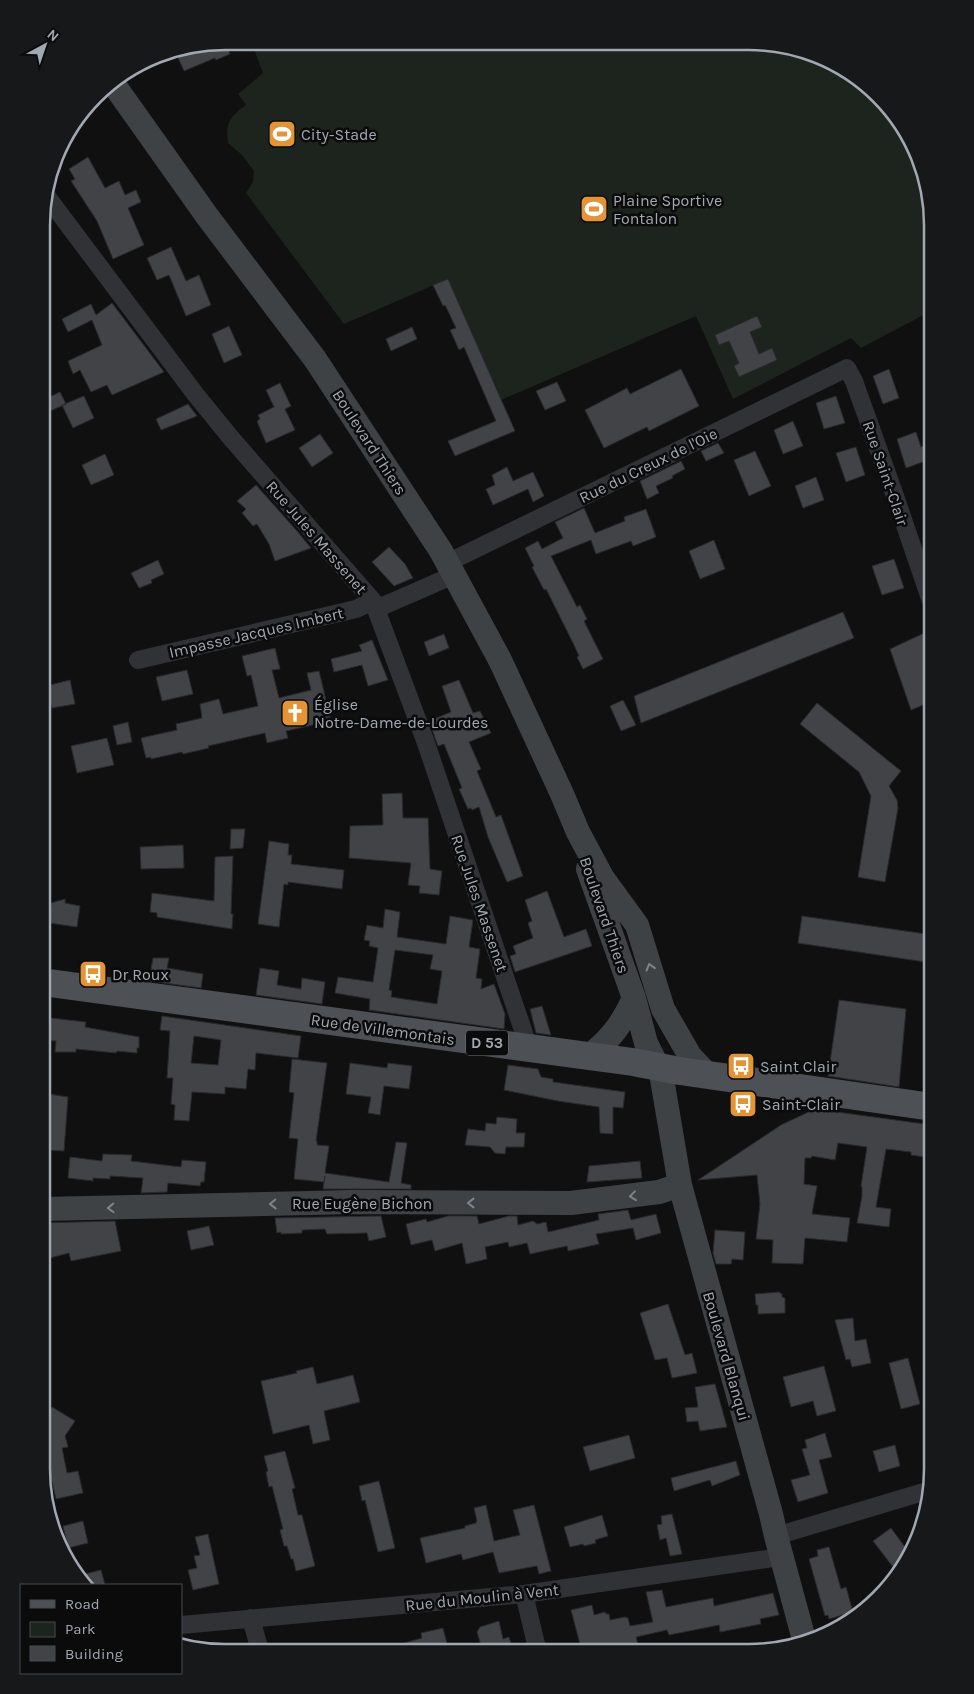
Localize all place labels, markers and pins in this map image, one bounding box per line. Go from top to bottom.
sports icon: City-Stade [267,119,297,149]
place label: City-Stade [301,125,377,144]
place label: Plaine Sportive Fontalon [613,191,722,228]
sports icon: Plaine Sportive Fontalon [579,194,609,224]
place label: Église Notre-Dame-de-Lourdes [314,695,488,732]
church icon: Église Notre-Dame-de-Lourdes [280,698,310,728]
bus stop icon: Dr Roux [78,959,108,989]
place label: Dr Roux [112,965,169,984]
bus stop icon: Saint Clair [726,1051,756,1081]
place label: Saint Clair [760,1057,837,1076]
bus stop icon: Saint-Clair [728,1089,758,1119]
place label: Saint-Clair [762,1095,840,1114]

